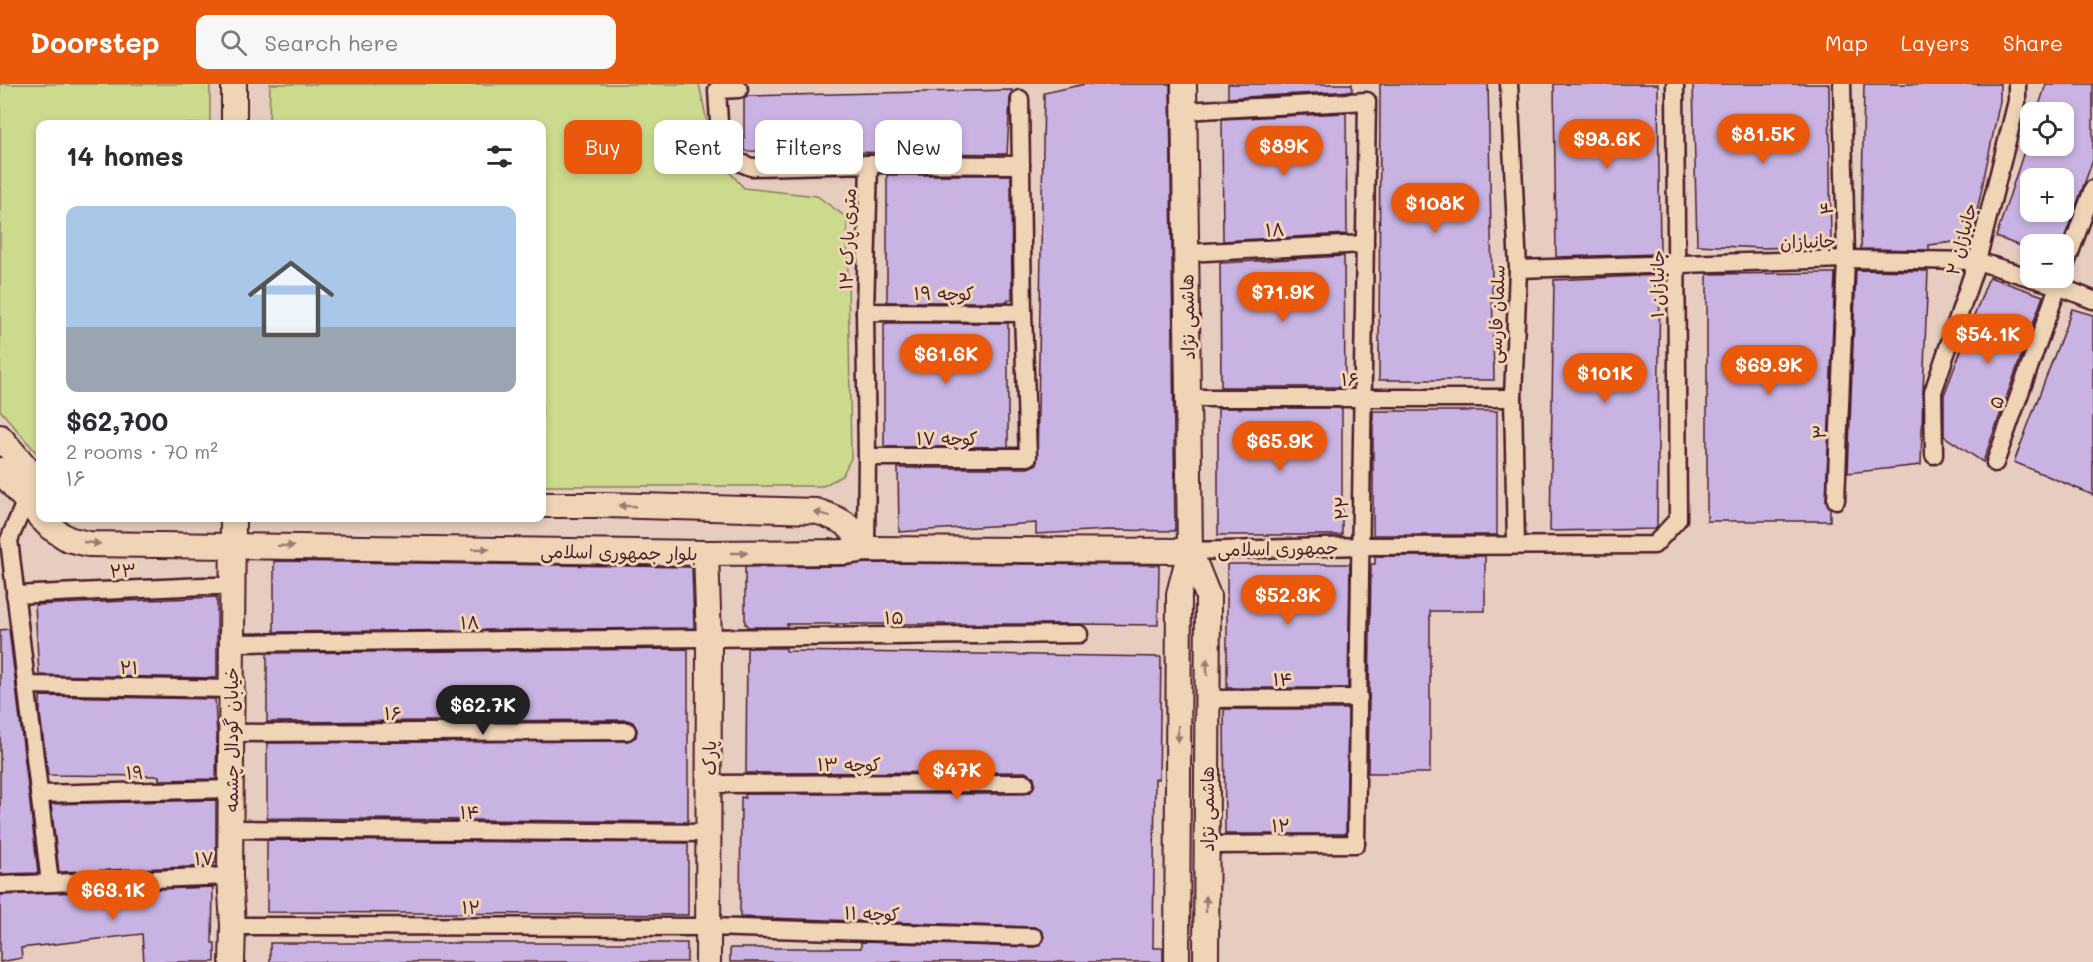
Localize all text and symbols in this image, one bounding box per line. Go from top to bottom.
search box [196,15,616,69]
text: Doorstep [30,24,160,60]
icon: search [217,26,250,59]
text: Search here [265,28,398,57]
text: Map [1825,29,1868,56]
text: Layers [1901,29,1970,56]
text: Share [2003,29,2063,56]
map controls [2020,102,2074,288]
button: locate [2020,102,2074,156]
pin: $81.5K [1714,114,1812,165]
pin: $98.6K [1558,119,1656,170]
chip: Buy [564,120,642,174]
chip: Rent [654,120,743,174]
chip: Filters [755,120,863,174]
chip: New [875,120,962,174]
text: $81.5K [1731,120,1795,146]
text: $98.6K [1573,125,1641,151]
pin: $89K [1248,126,1320,177]
text: $89K [1259,132,1309,158]
text: 14 homes [66,139,184,173]
icon: filters [483,140,516,173]
button: + [2020,168,2074,222]
pin: $108K [1393,183,1477,234]
street label: ۱۲ متری پارک [833,188,862,291]
text: $108K [1405,189,1465,215]
street label: جانبازان ۲ [1940,200,1982,278]
street label: ۴ [1814,201,1838,215]
street label: ۱۸ [1265,217,1285,241]
street label: جانبازان [1780,228,1836,254]
button: − [2020,234,2074,288]
icon: home [237,245,345,353]
street label: جانبازان ۱ [1645,250,1669,318]
street label: سلمان فارسی [1482,264,1510,364]
pin: $71.9K [1234,272,1332,323]
street label: هاشمی نژاد [1174,274,1200,360]
text: $71.9K [1251,278,1315,304]
street label: کوچه ۱۹ [914,281,974,306]
pin: $54.1K [1939,314,2037,365]
text: $54.1K [1956,320,2020,346]
pin: $61.6K [897,334,995,385]
text: $61.6K [914,340,978,366]
pin: $69.9K [1720,345,1818,396]
text: $69.9K [1735,351,1803,377]
pin: $101K [1563,353,1647,404]
text: $101K [1577,359,1633,385]
street label: ۱۶ [1341,367,1359,391]
street label: ۵ [1983,392,2009,412]
text: $62,700 [66,404,168,438]
pin: $65.9K [1231,421,1329,472]
street label: ۳ [1807,424,1831,440]
street label: کوچه ۱۷ [916,426,978,451]
text: $65.9K [1246,427,1314,453]
text: 2 rooms · 70 m² [66,438,218,464]
text: ۱۶ [66,465,85,491]
street label: ۲۲ [1329,496,1353,520]
one-way arrow [618,501,637,510]
one-way arrow [813,508,831,518]
street label: جمهوری اسلامی [1217,535,1339,562]
one-way arrow [82,538,101,548]
street label: بلوار جمهوری اسلامی [540,539,698,566]
one-way arrow [277,541,296,550]
one-way arrow [472,544,491,554]
one-way arrow [730,548,749,558]
street label: ۲۳ [109,557,137,583]
pin: $52.3K [1239,575,1337,626]
text: $52.3K [1255,581,1321,607]
street label: ۱۵ [884,605,904,629]
street label: ۱۸ [460,610,480,634]
street label: ۲۱ [119,655,139,679]
one-way arrow [1202,657,1212,676]
street label: خیابان گودال چشمه [219,667,244,813]
street label: ۱۴ [1273,667,1293,691]
pin: $62.7K [434,685,532,736]
text: $62.7K [450,691,516,717]
street label: ۱۶ [384,701,402,725]
one-way arrow [1173,724,1183,743]
street label: پارک [697,741,722,775]
pin: $47K [921,750,993,801]
street label: کوچه ۱۳ [817,752,881,777]
text: $47K [932,756,982,782]
street label: ۱۹ [126,760,144,784]
street label: هاشمی نژاد [1195,766,1219,852]
street label: ۱۴ [460,800,480,824]
street label: ۱۲ [1271,813,1291,837]
street label: ۱۷ [194,846,214,870]
pin: $63.1K [64,870,162,921]
text: $63.1K [81,876,145,902]
one-way arrow [1201,894,1211,913]
street label: ۱۲ [462,895,480,919]
street label: کوچه ۱۱ [844,900,900,927]

